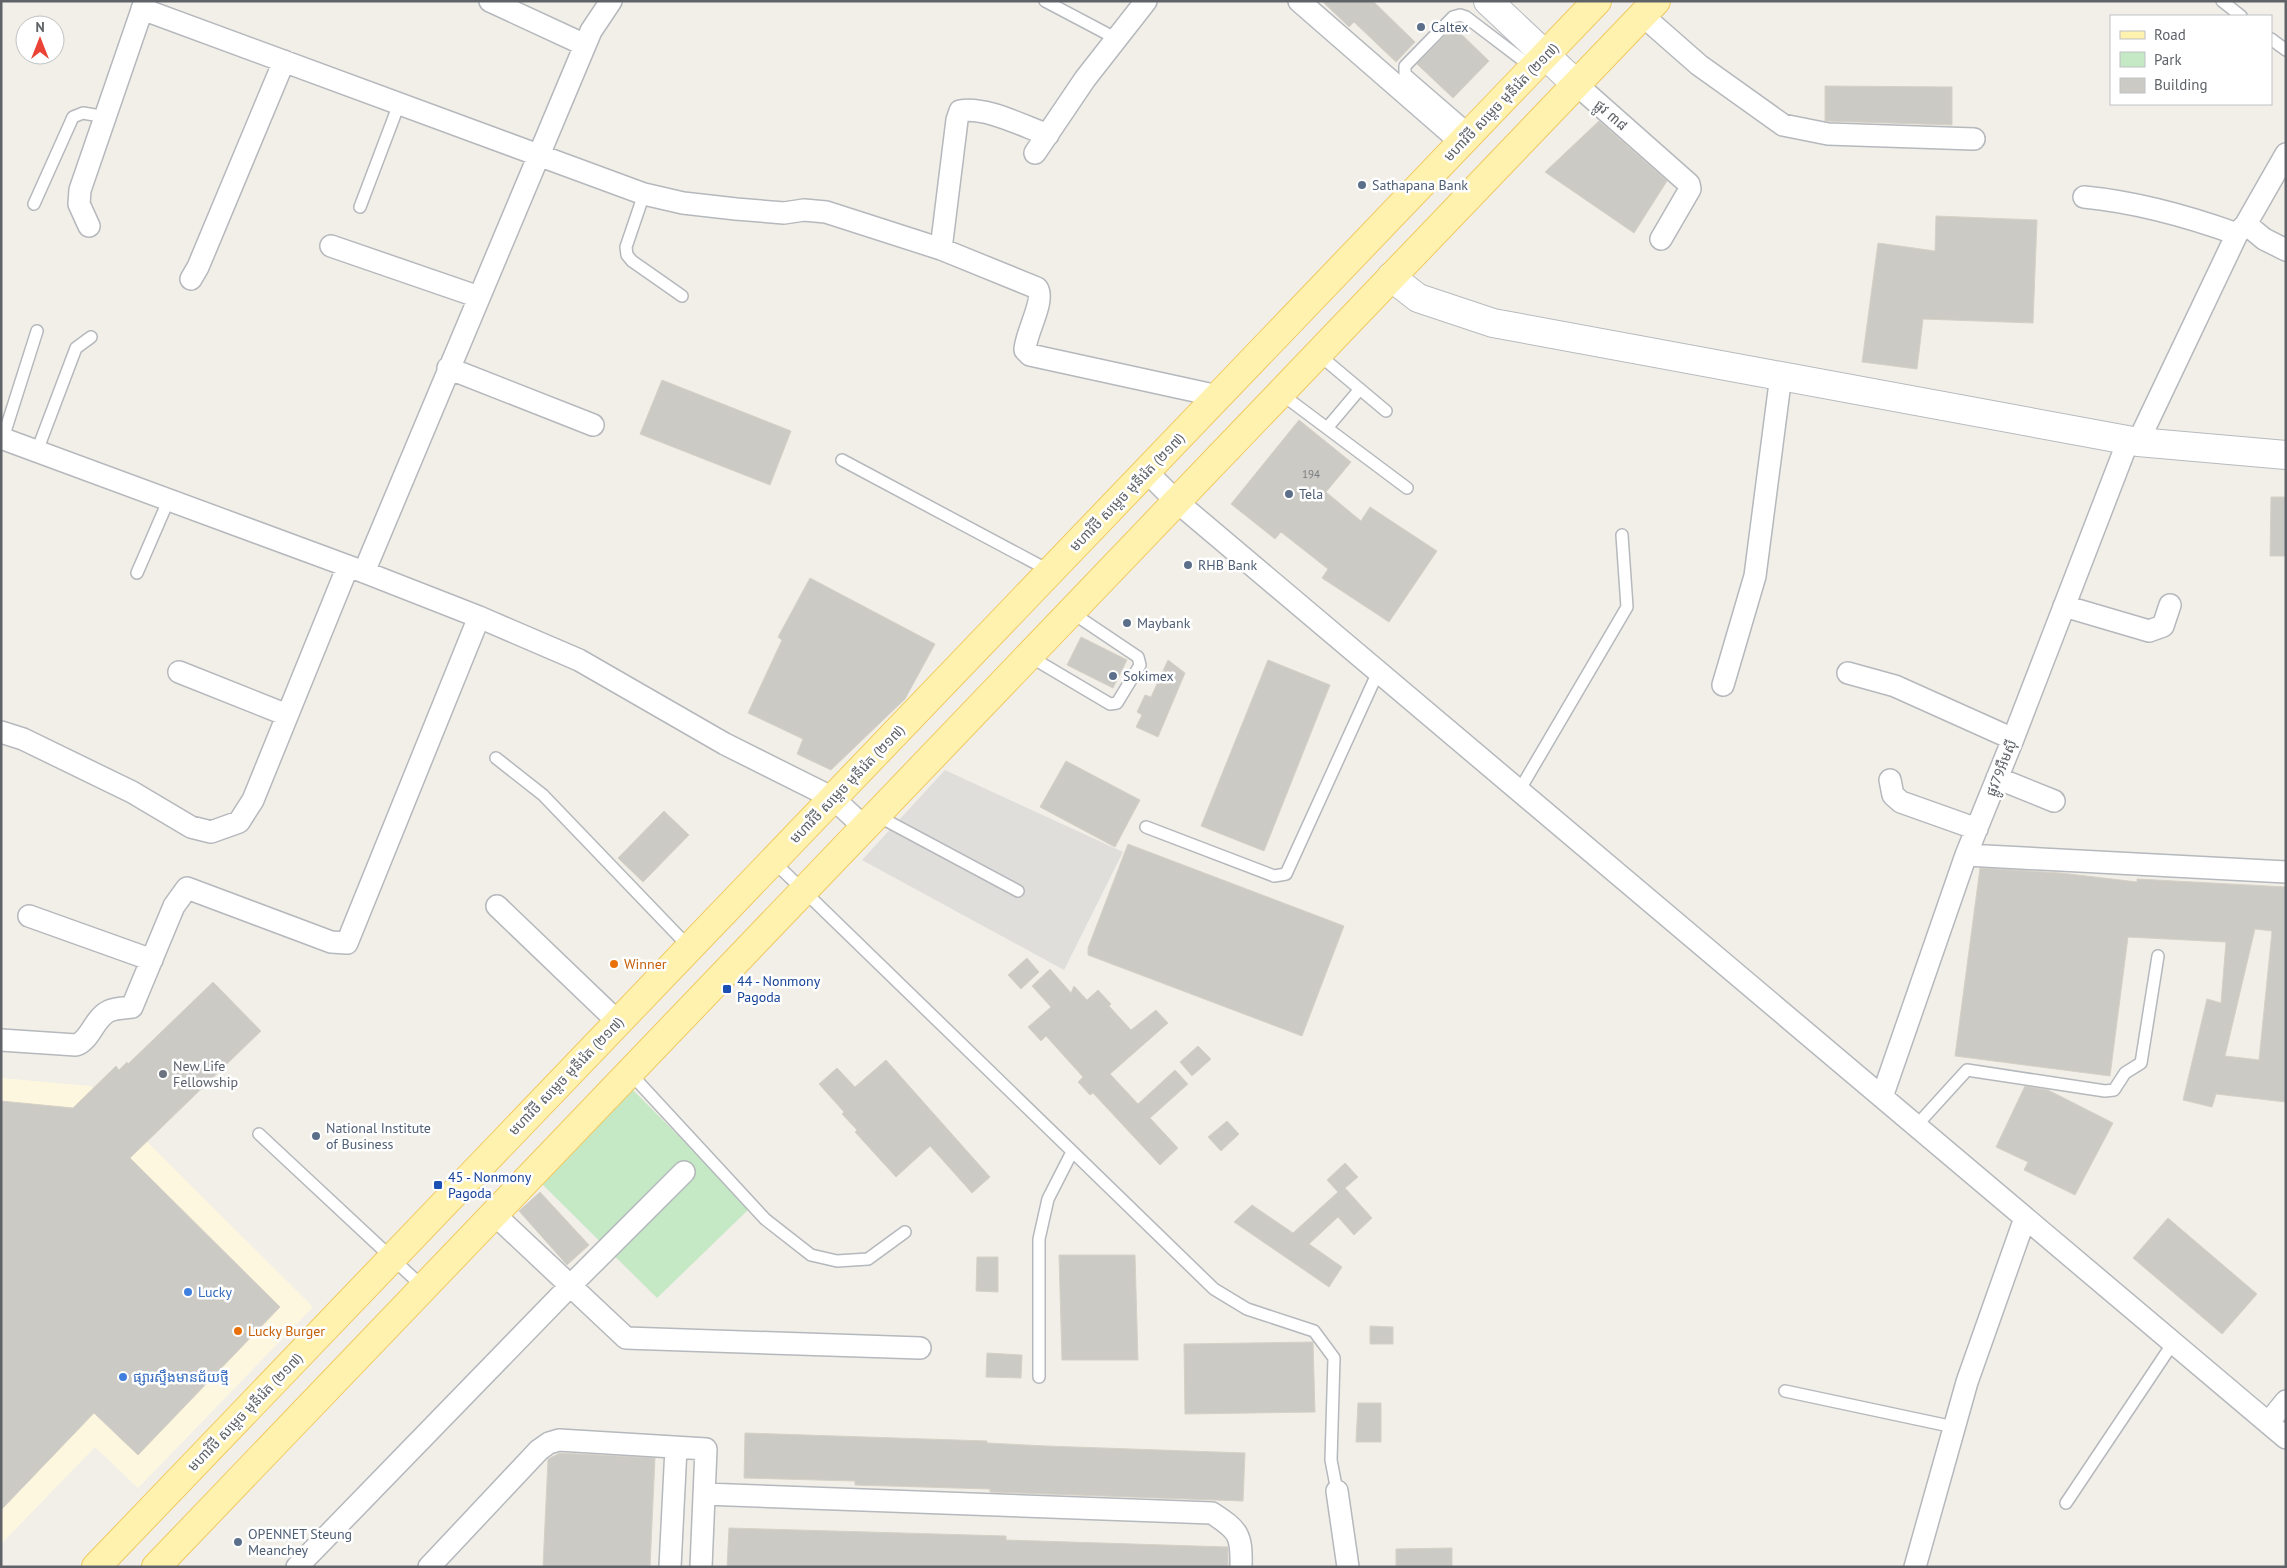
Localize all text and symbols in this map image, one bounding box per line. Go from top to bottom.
north arrow [15,15,65,65]
legend [2110,15,2272,105]
text: N [35,18,45,36]
place label: Caltex [1431,18,1468,36]
marker: Caltex [1415,21,1427,33]
text: Road [2154,25,2186,44]
street label: មហាវិថី សម្តេច មុនីរ៉េត (២១៧) [1440,39,1563,165]
text: Park [2154,50,2182,69]
text: Building [2154,75,2208,94]
street label: ផ្លូវ ៣៨ [1589,96,1631,137]
place label: Sathapana Bank [1372,176,1468,194]
marker: Sathapana Bank [1356,179,1368,191]
street label: មហាវិថី សម្តេច មុនីរ៉េត (២១៧) [1066,429,1189,555]
house number: 194 [1302,467,1320,481]
place label: Tela [1299,485,1323,503]
marker: Tela [1283,488,1295,500]
place label: RHB Bank [1198,556,1257,574]
marker: RHB Bank [1182,559,1194,571]
place label: Maybank [1137,614,1191,632]
marker: Maybank [1121,617,1133,629]
place label: Sokimex [1123,667,1174,685]
marker: Sokimex [1107,670,1119,682]
street label: មហាវិថី សម្តេច មុនីរ៉េត (២១៧) [786,721,909,847]
street label: ផ្លូវ79អឹមស៊ី [1982,737,2023,800]
place label: Winner [624,955,667,973]
marker: Winner [608,958,620,970]
place label: 44 - Nonmony Pagoda [737,972,821,1006]
marker: 44 - Nonmony Pagoda [721,983,733,995]
street label: មហាវិថី សម្តេច មុនីរ៉េត (២១៧) [505,1013,628,1139]
place label: New Life Fellowship [173,1057,238,1091]
marker: New Life Fellowship [157,1068,169,1080]
place label: National Institute of Business [326,1119,431,1153]
marker: National Institute of Business [310,1130,322,1142]
place label: 45 - Nonmony Pagoda [448,1168,532,1202]
marker: 45 - Nonmony Pagoda [432,1179,444,1191]
place label: Lucky [198,1283,232,1301]
marker: Lucky [182,1286,194,1298]
place label: Lucky Burger [248,1322,325,1340]
marker: Lucky Burger [232,1325,244,1337]
street label: មហាវិថី សម្តេច មុនីរ៉េត (២១៧) [184,1349,307,1475]
place label: ផ្សារស្ទឹងមានជ័យថ្មី [133,1368,229,1386]
marker: ផ្សារស្ទឹងមានជ័យថ្មី [117,1371,129,1383]
place label: OPENNET Steung Meanchey [248,1525,352,1559]
marker: OPENNET Steung Meanchey [232,1536,244,1548]

